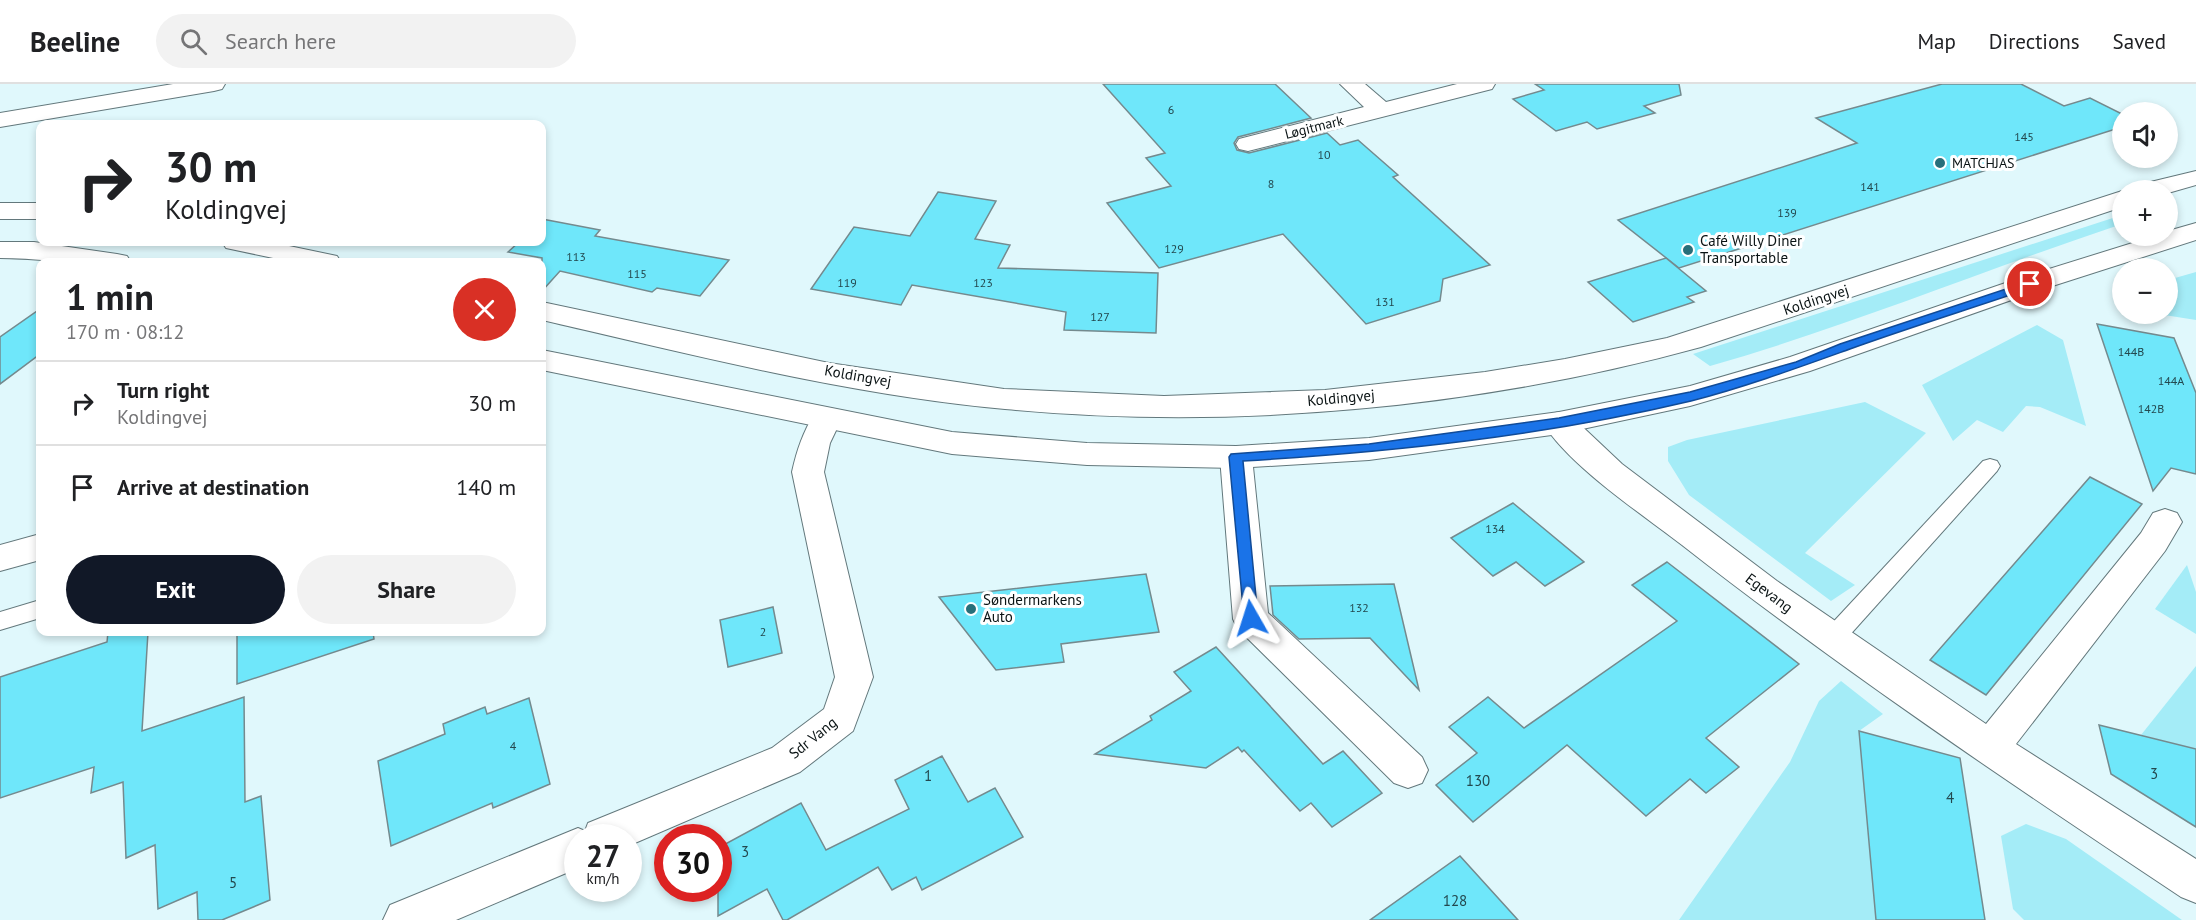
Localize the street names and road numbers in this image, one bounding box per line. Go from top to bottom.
street label: Løgitmark [1283,111,1345,143]
street label: Koldingvej [1781,280,1851,319]
street label: Koldingvej [823,360,893,391]
street label: Koldingvej [1306,385,1376,410]
street label: Egevang [1742,569,1797,617]
street label: Sdr Vang [785,713,840,763]

